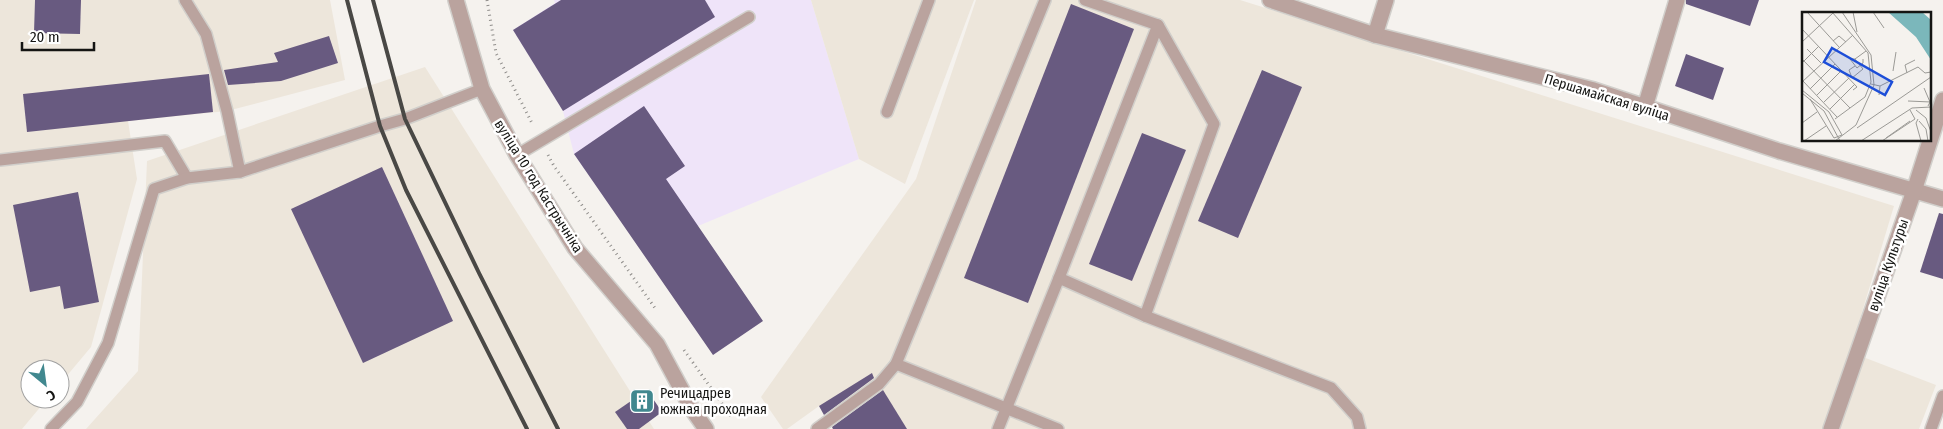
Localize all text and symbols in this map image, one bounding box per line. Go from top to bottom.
inset map [1802,12,1930,141]
scale bar [22,20,95,52]
text: 20 m [30,28,60,46]
street label: Першамайская вуліца [1542,70,1672,125]
street label: вуліца 10 год Кастрычніка [491,117,587,256]
street label: вуліца Культуры [1865,217,1912,314]
north arrow [20,359,70,409]
place label: Речицадрев южная проходная [660,385,767,418]
text: С [43,386,58,404]
building icon: Речицадрев южная проходная [629,388,655,414]

